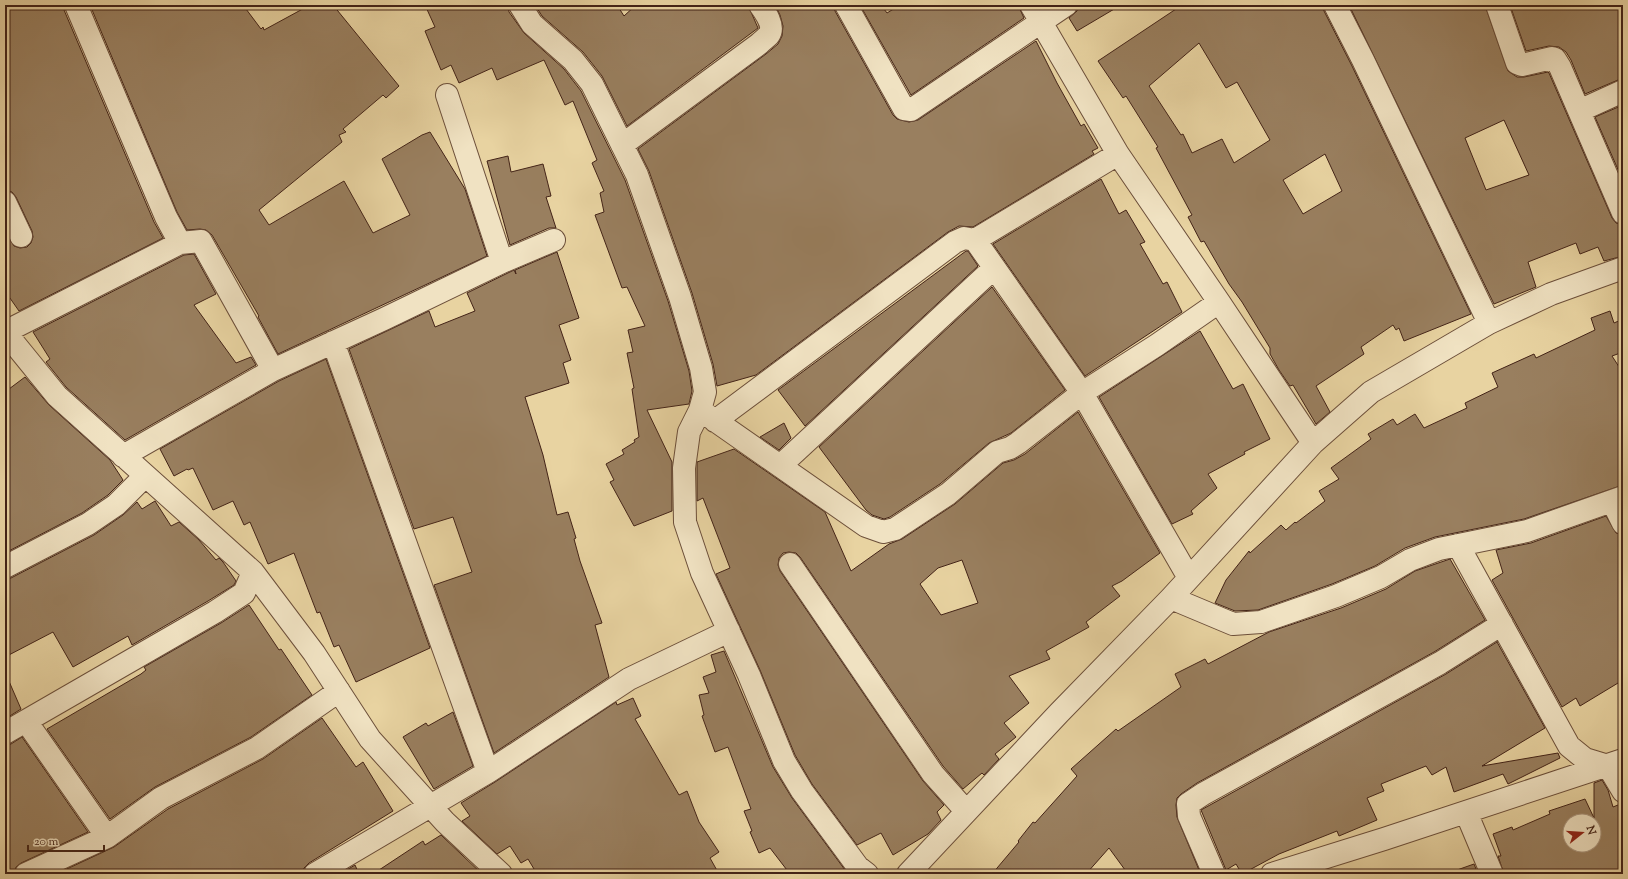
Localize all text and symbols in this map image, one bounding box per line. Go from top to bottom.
north arrow [1562,813,1602,853]
text: N [1581,823,1600,837]
scale bar [28,827,104,853]
text: 20 m [34,833,59,851]

